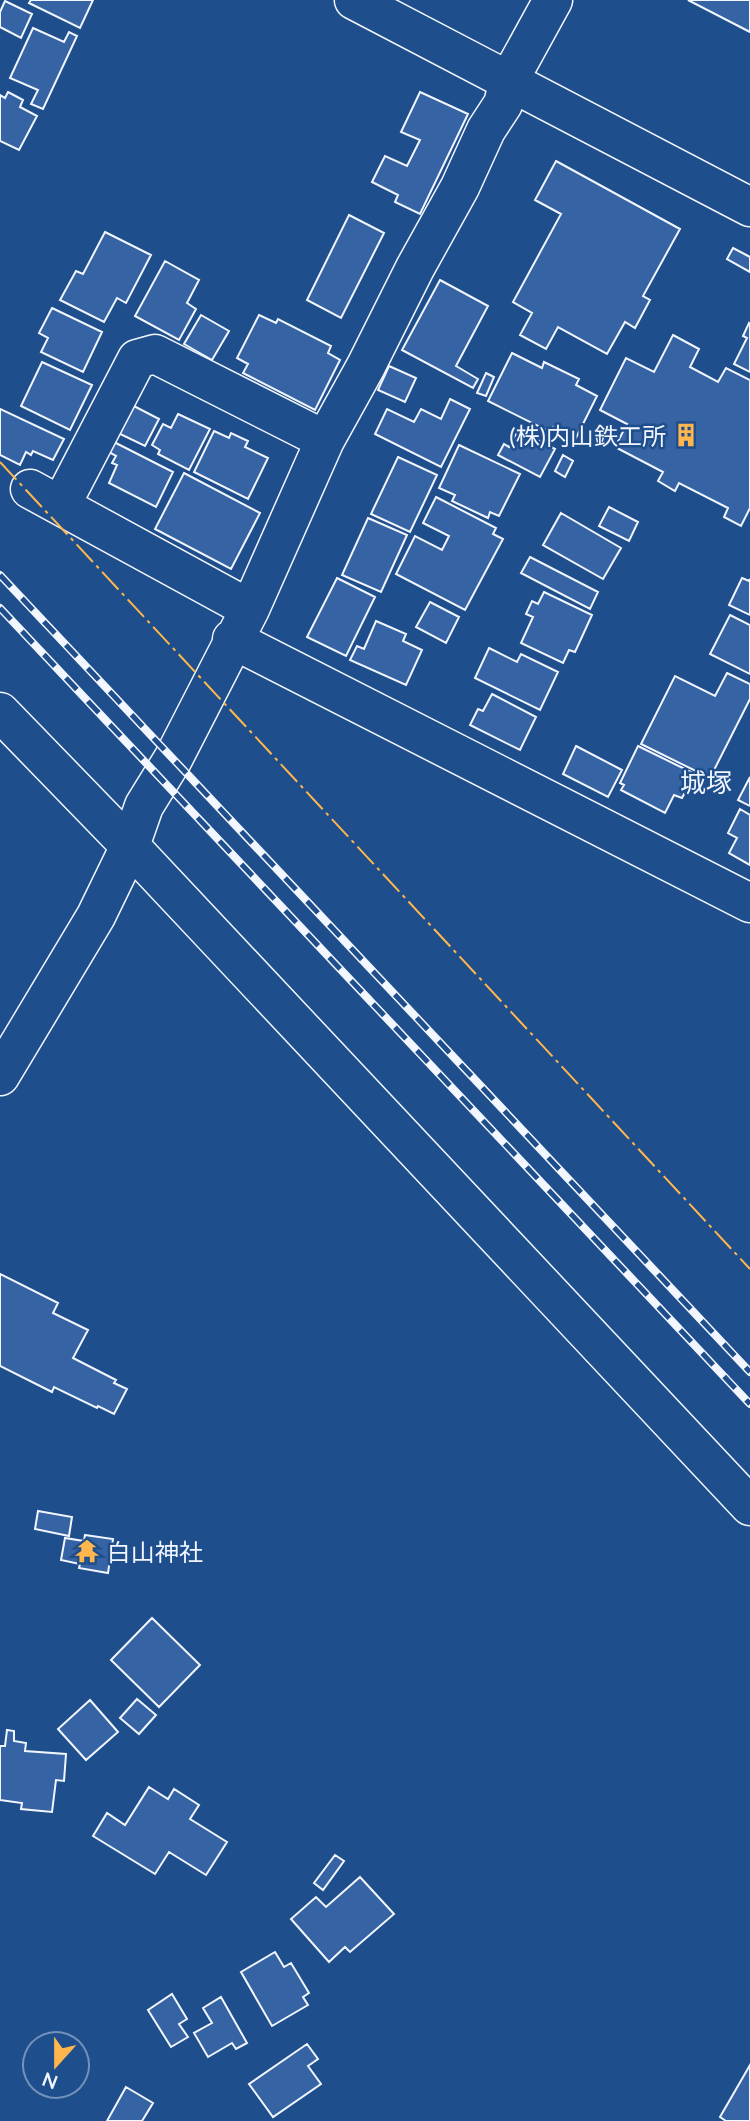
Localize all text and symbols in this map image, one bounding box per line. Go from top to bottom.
place label: (株)内山鉄工所 [509,421,666,450]
building icon: (株)内山鉄工所 [672,421,700,449]
district label: 城塚 [680,766,732,798]
temple icon: 白山神社 [73,1537,101,1565]
place label: 白山神社 [107,1537,203,1566]
north arrow [21,2030,91,2100]
text: N [39,2068,61,2095]

